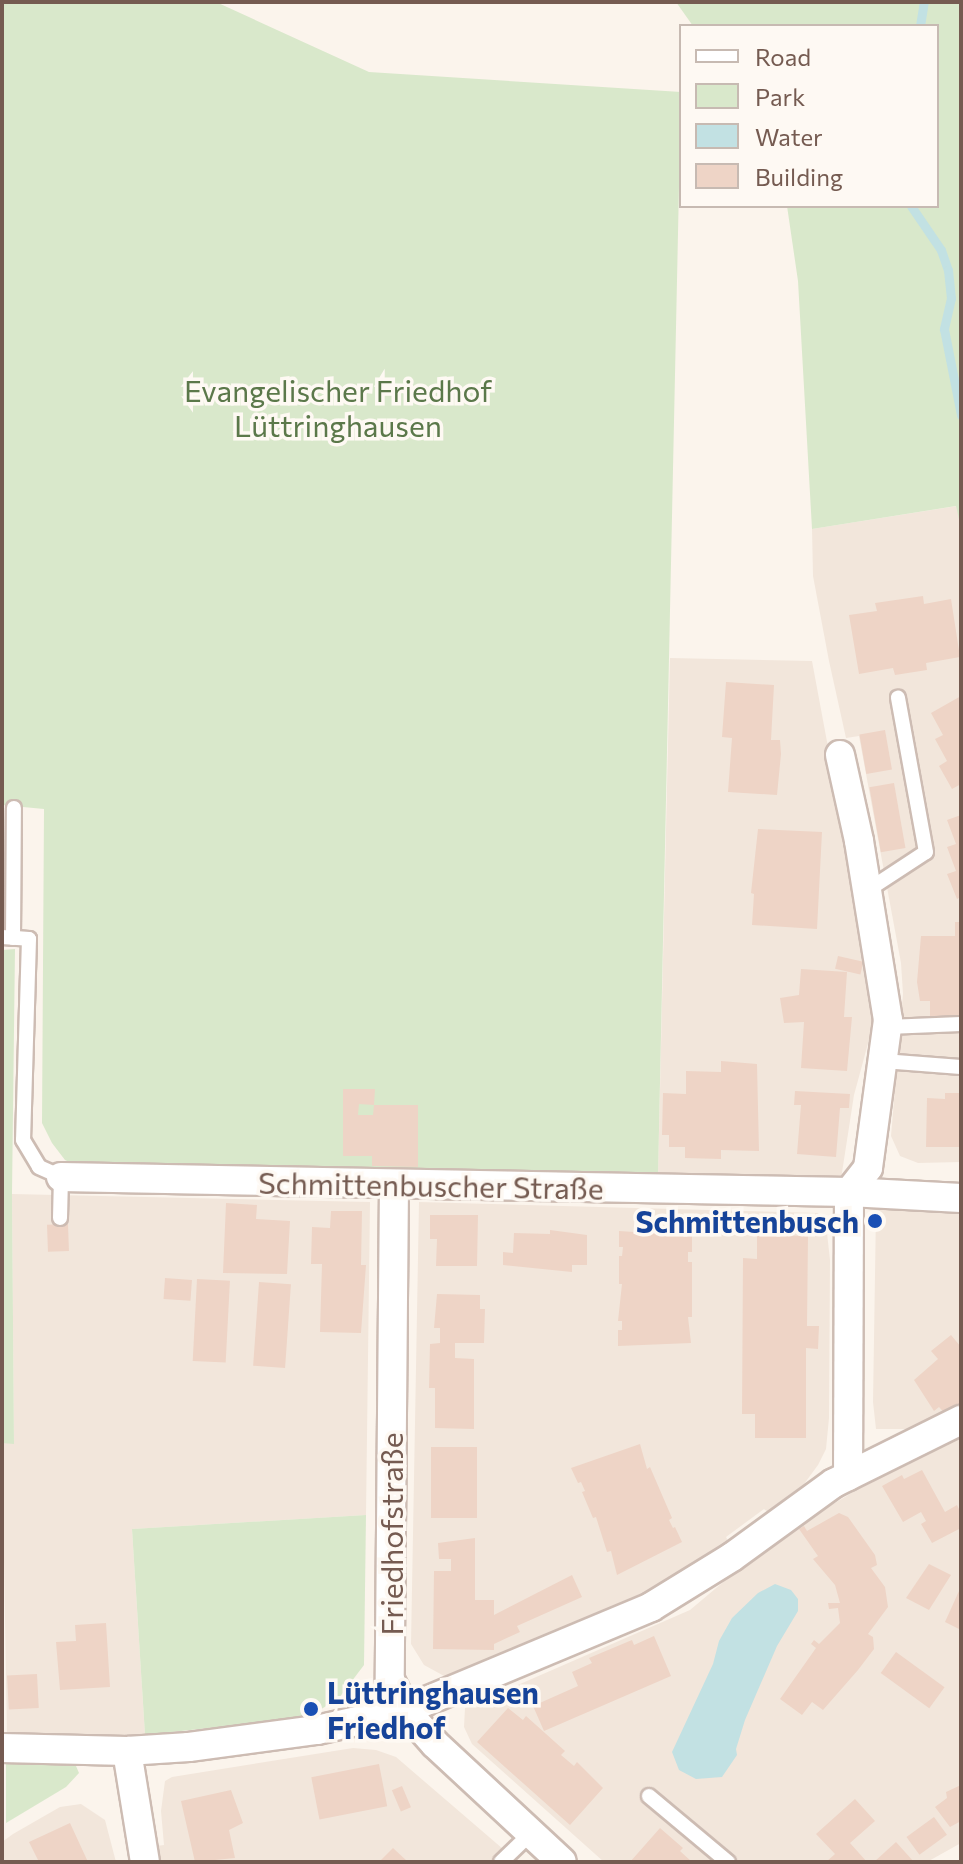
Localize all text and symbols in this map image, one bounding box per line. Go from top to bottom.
legend [679,24,939,208]
text: Road [755,42,811,71]
text: Park [755,82,805,111]
text: Water [755,122,823,151]
text: Building [755,162,843,191]
park label: Evangelischer Friedhof Lüttringhausen [184,372,492,442]
street label: Schmittenbuscher Straße [258,1164,604,1206]
place label: Schmittenbusch [635,1203,859,1239]
marker: Schmittenbusch [866,1212,884,1230]
street label: Friedhofstraße [373,1432,409,1636]
place label: Lüttringhausen Friedhof [327,1674,539,1744]
marker: Lüttringhausen Friedhof [302,1700,320,1718]

